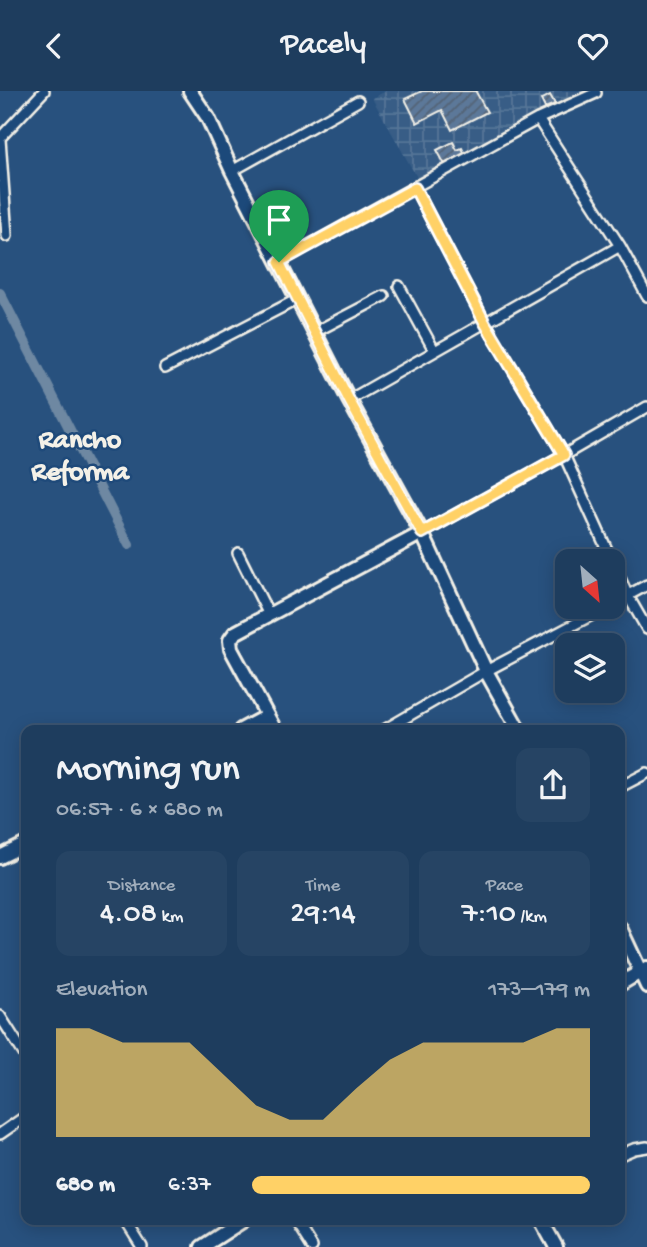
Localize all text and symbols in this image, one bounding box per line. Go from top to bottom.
icon: back [35,27,73,65]
text: Pacely [281,27,366,65]
icon: heart [574,27,612,65]
pin [249,190,309,262]
icon: arrive [260,201,298,239]
district label: Rancho Reforma [30,425,130,490]
north arrow [555,549,625,619]
map controls [555,549,625,703]
button: layers [555,633,625,703]
button: share [516,748,590,822]
text: Morning run [56,749,240,793]
text: 06:57 · 6 × 680 m [56,797,223,824]
text: Distance [108,875,175,898]
text: Time [306,875,340,898]
text: Pace [486,875,523,898]
text: 4.08 [100,898,157,933]
text: 29:14 [290,898,356,933]
text: 7:10 [462,898,516,933]
text: km [157,906,183,929]
text: /km [516,906,547,929]
text: Elevation [56,977,147,1004]
text: 173–179 m [488,977,590,1004]
text: 680 m [56,1172,115,1199]
text: 6:37 [168,1172,211,1199]

